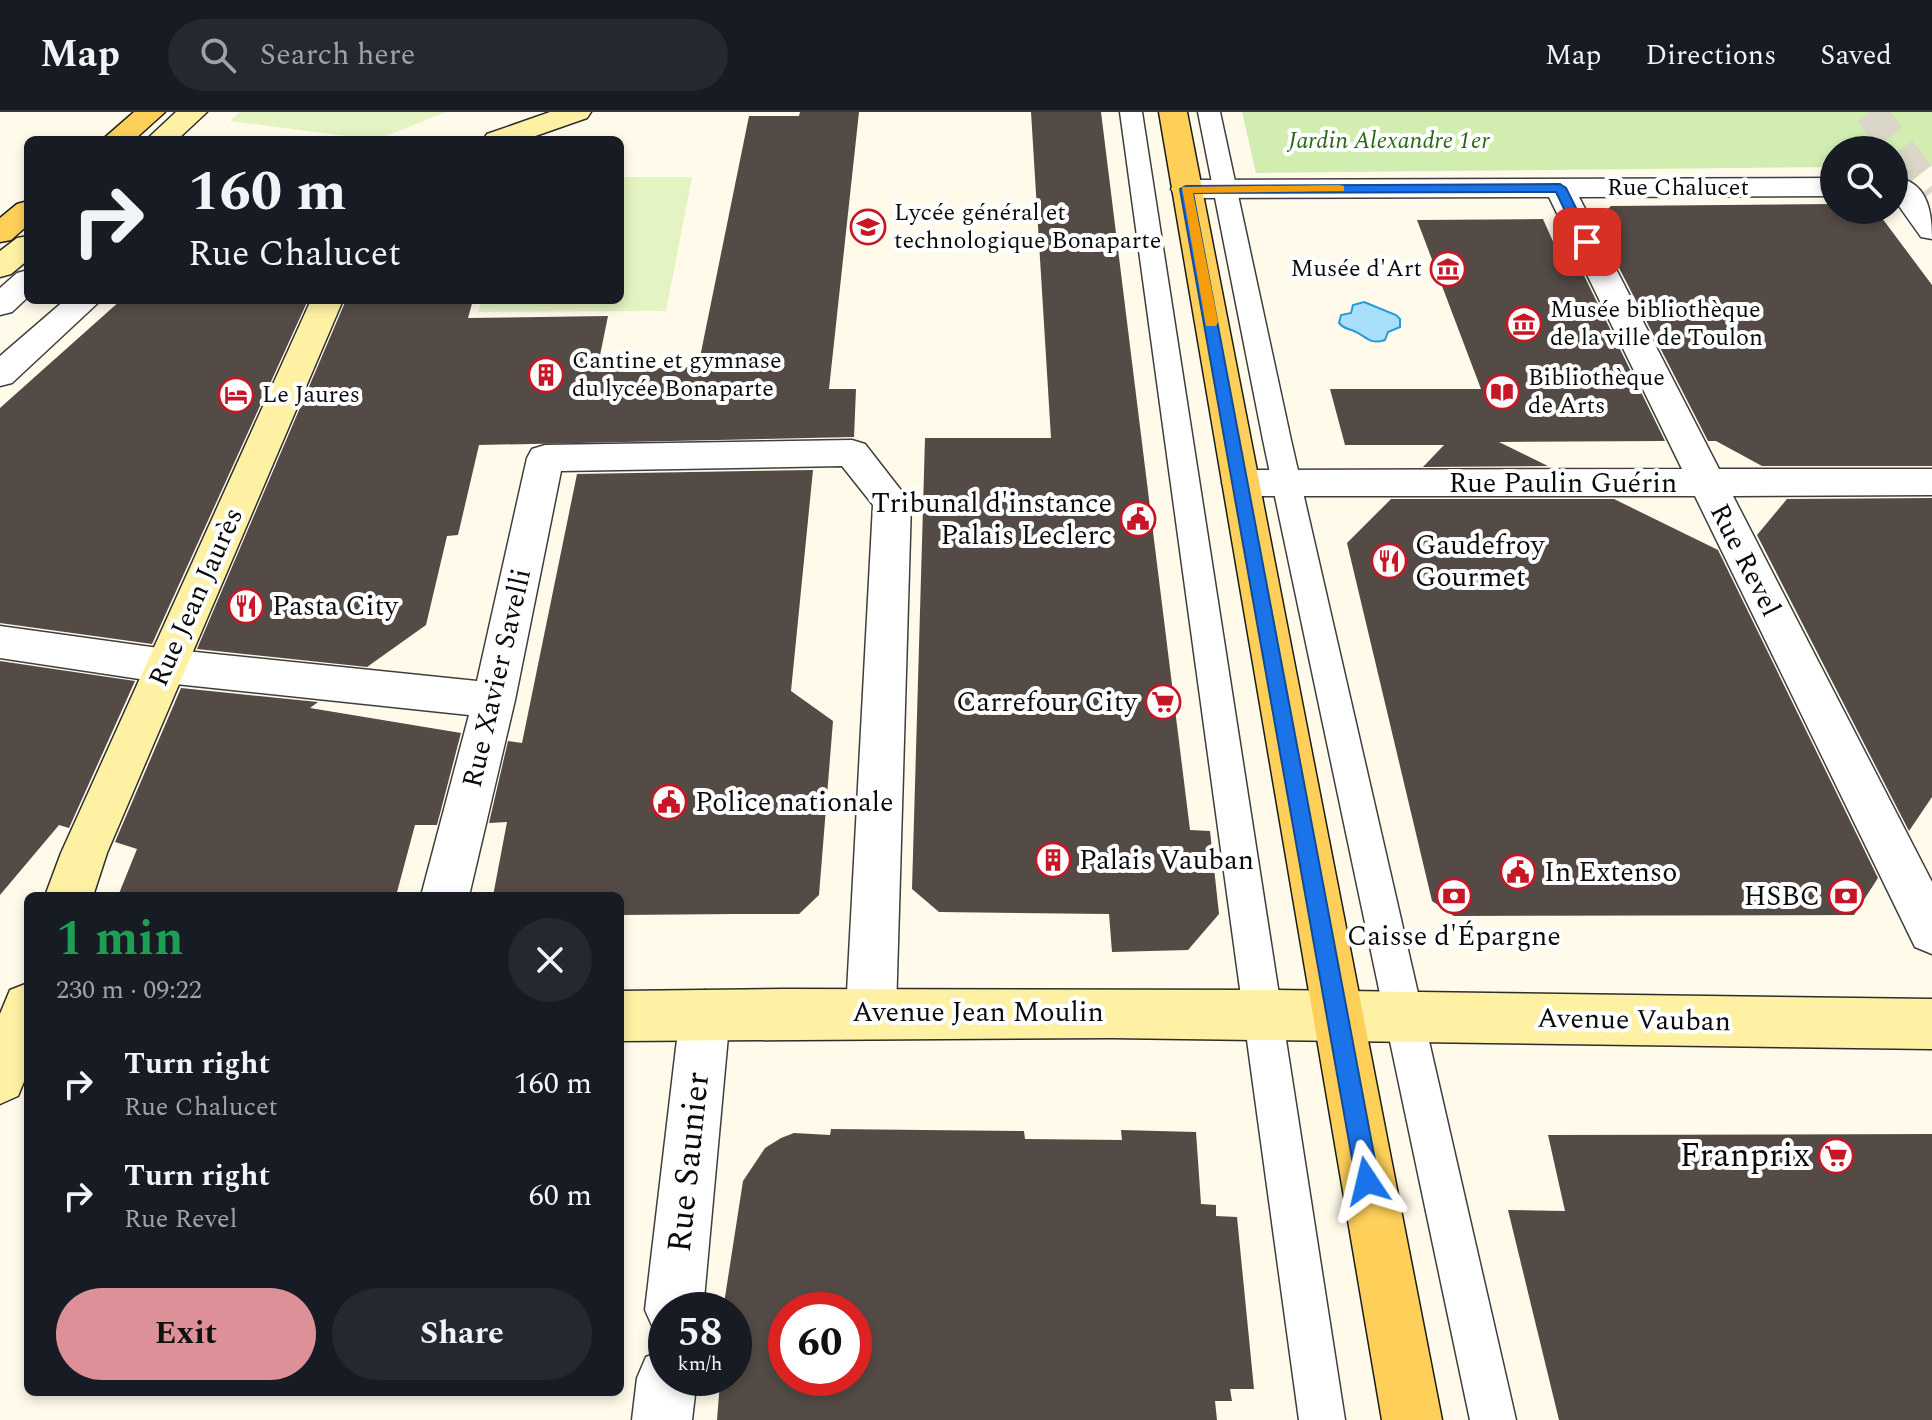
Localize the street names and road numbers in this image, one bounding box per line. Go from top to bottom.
street label: Rue Chalucet [1607,170,1749,206]
street label: Rue Paulin Guérin [1449,462,1677,505]
street label: Rue Revel [1698,496,1792,624]
street label: Rue Jean Jaurès [137,501,255,693]
street label: Rue Xavier Savelli [451,564,543,792]
street label: Avenue Jean Moulin [852,991,1104,1034]
street label: Avenue Vauban [1537,997,1731,1043]
street label: Rue Saunier [654,1069,724,1255]

